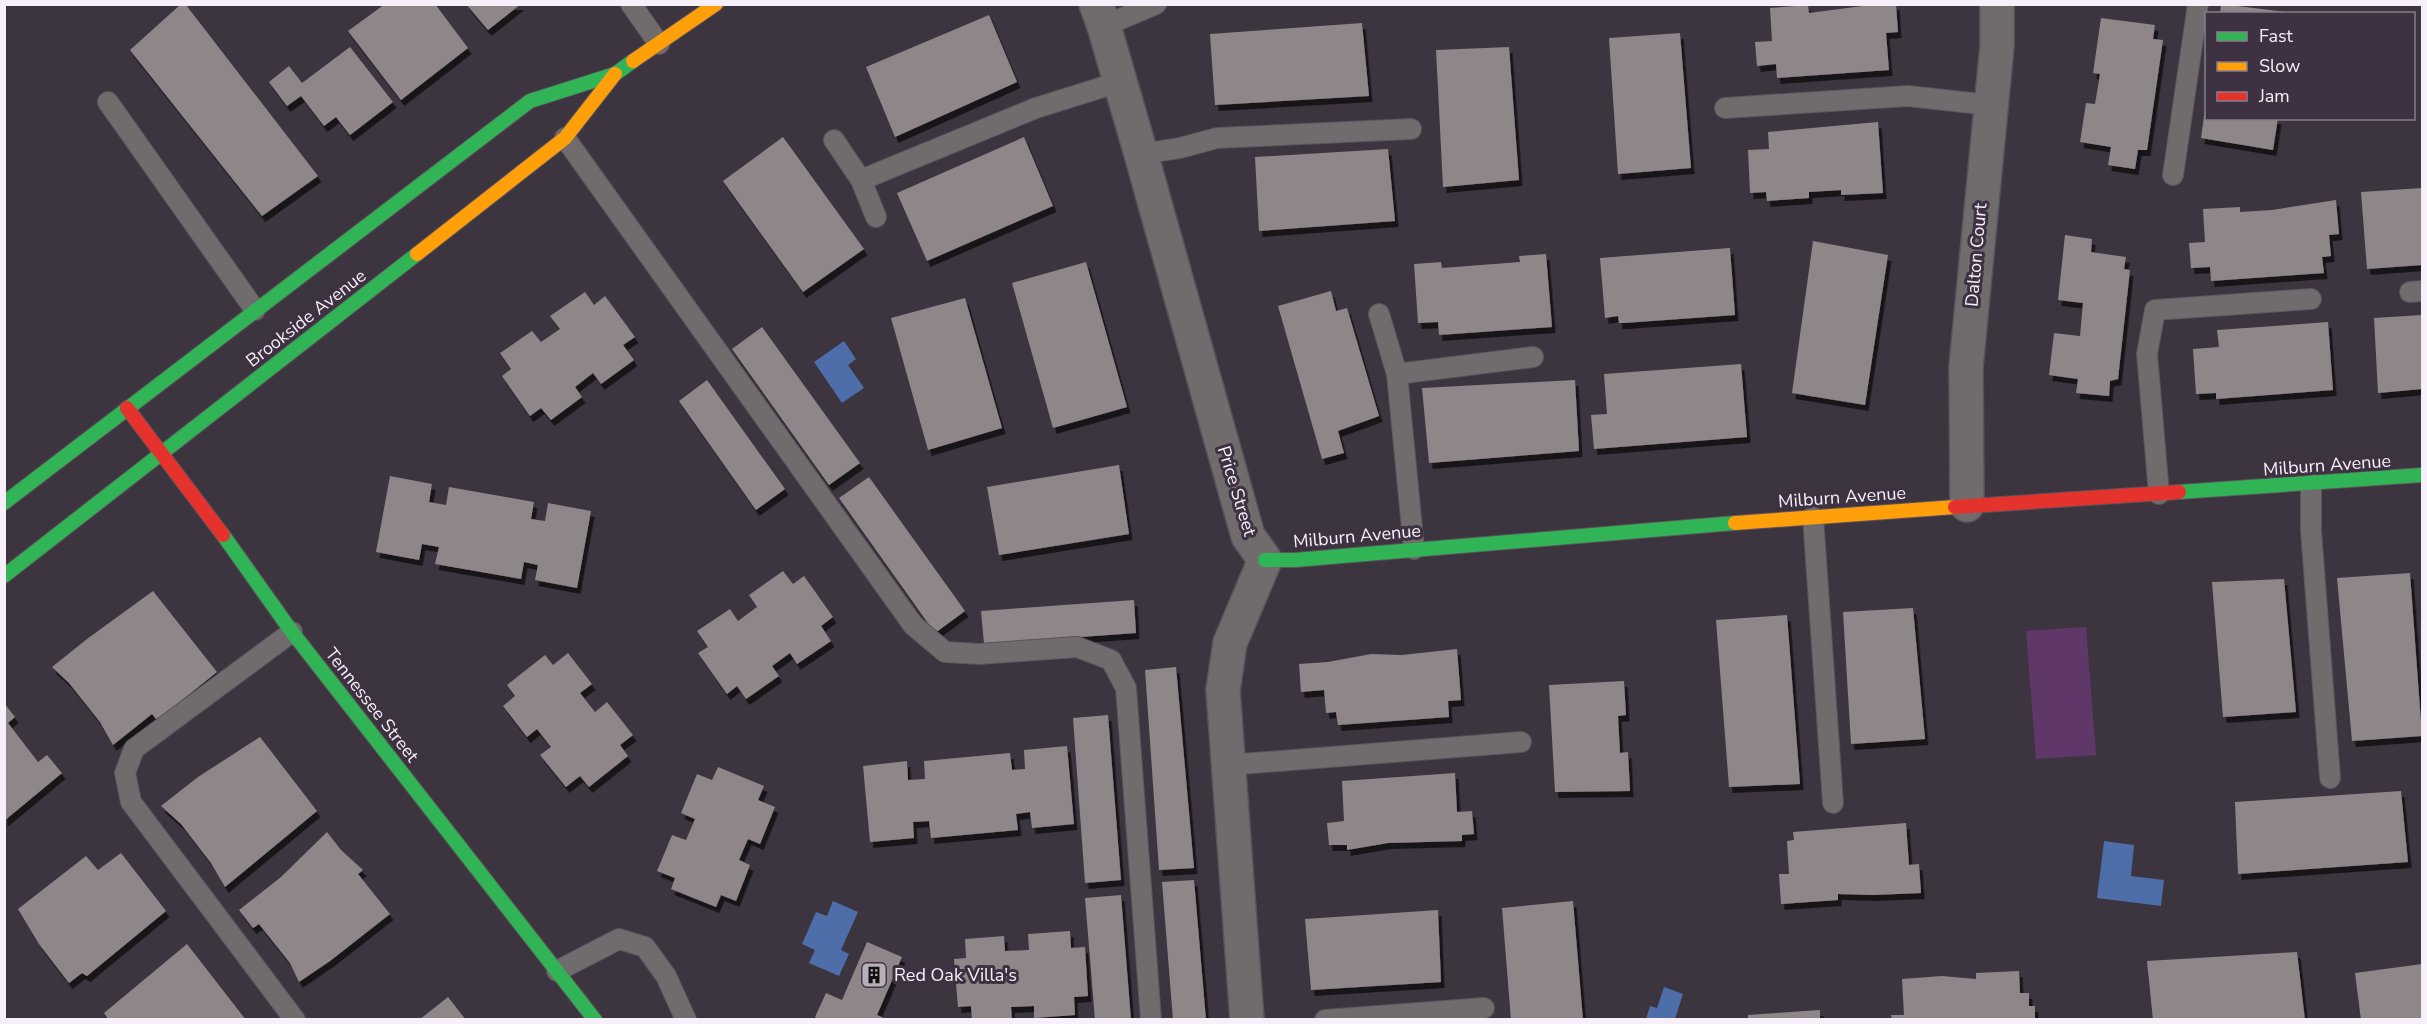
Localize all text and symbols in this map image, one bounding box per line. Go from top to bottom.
legend [2205,12,2415,120]
text: Fast [2259,24,2294,48]
text: Slow [2259,54,2300,78]
text: Jam [2258,84,2290,108]
street label: Dalton Court [1960,201,1993,308]
street label: Brookside Avenue [241,264,371,372]
street label: Price Street [1212,443,1262,540]
street label: Milburn Avenue [2262,449,2392,481]
street label: Milburn Avenue [1777,481,1907,513]
street label: Milburn Avenue [1292,518,1422,554]
street label: Tennessee Street [320,643,425,768]
building icon: Red Oak Villa's [859,960,889,990]
place label: Red Oak Villa's [894,963,1017,987]

